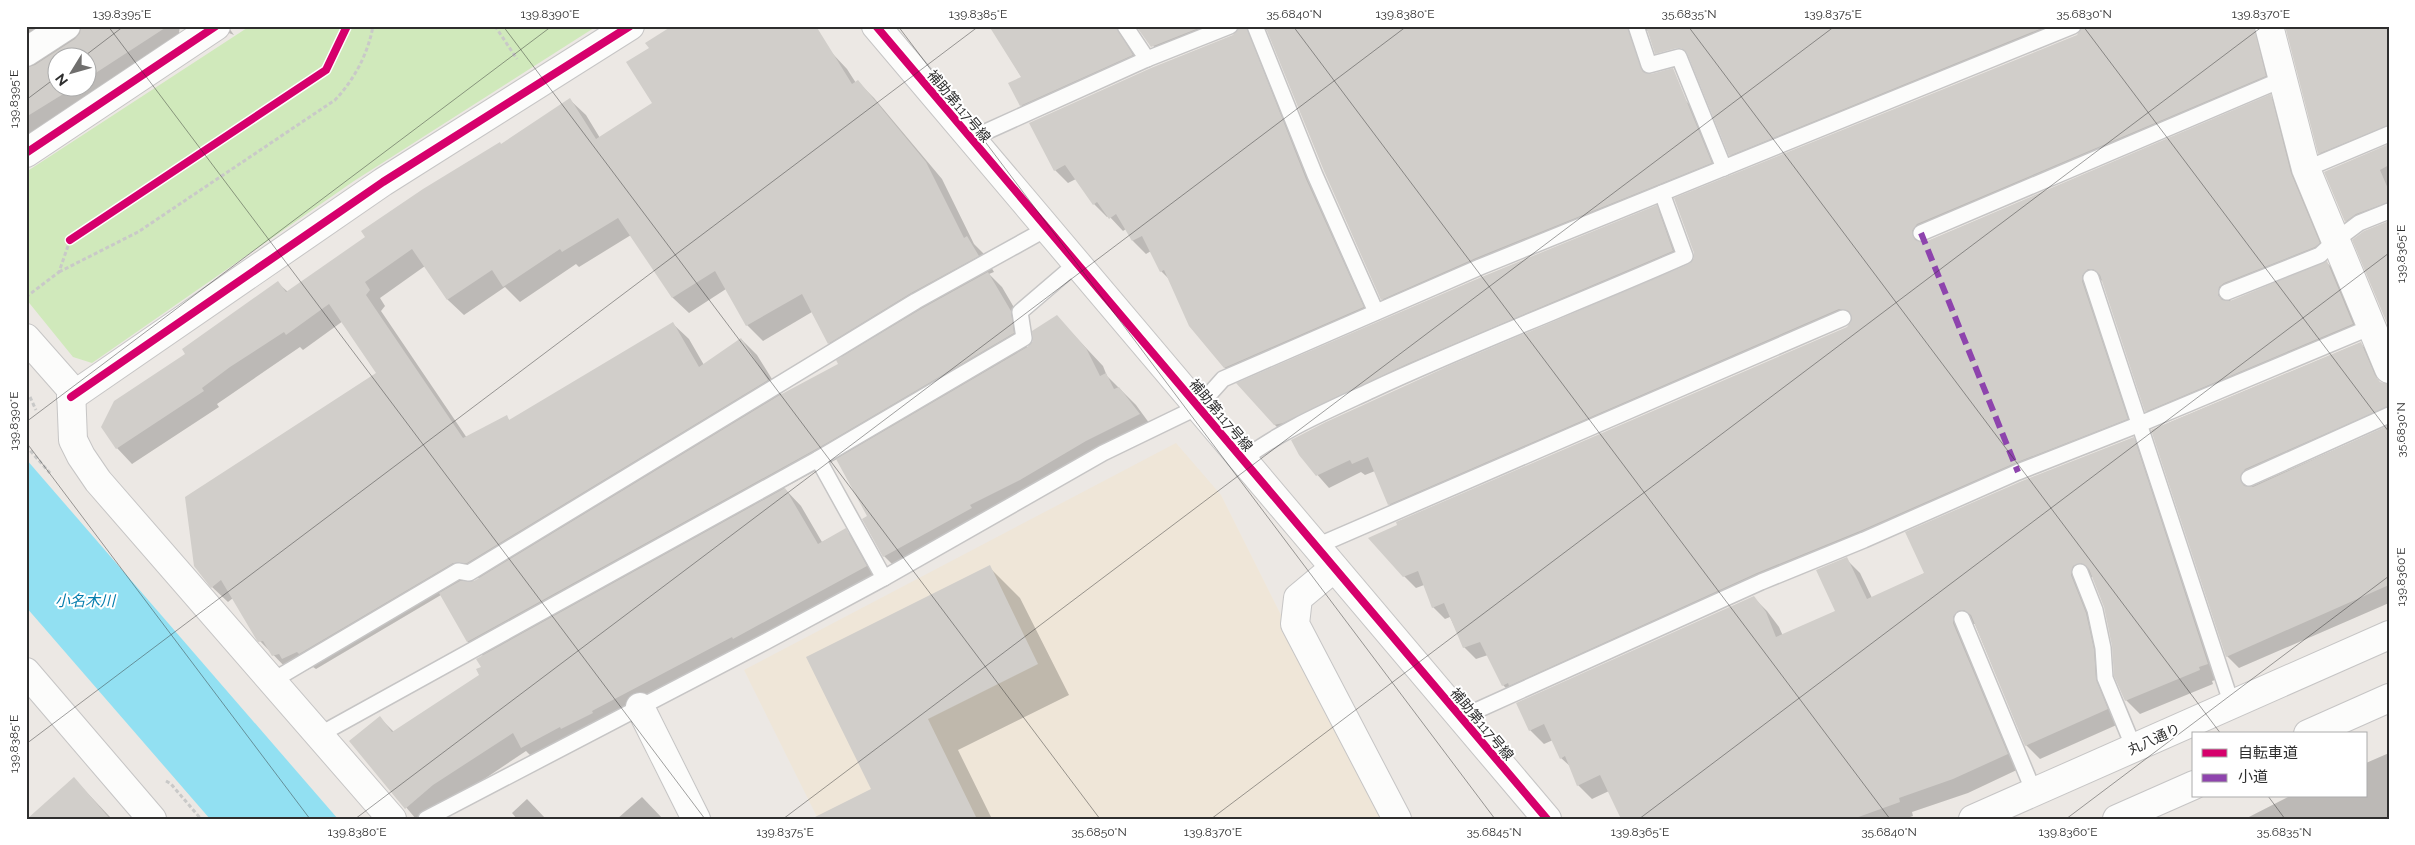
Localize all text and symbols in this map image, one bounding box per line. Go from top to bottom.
text: 139.8395°E [93,7,151,21]
text: 139.8390°E [520,7,580,21]
text: 139.8385°E [949,7,1007,21]
text: 35.6840°N [1266,7,1322,21]
text: 139.8380°E [1375,7,1435,21]
text: 35.6835°N [1662,7,1716,21]
text: 139.8375°E [1804,7,1862,21]
text: 35.6830°N [2056,7,2112,21]
text: 139.8370°E [2232,7,2290,21]
north arrow [48,48,98,98]
street label: 補助第117号線 [924,67,994,145]
text: 139.8395°E [7,70,21,128]
text: N [52,71,71,89]
text: 139.8365°E [2394,225,2408,283]
street label: 補助第117号線 [1186,376,1256,454]
text: 139.8390°E [7,391,21,451]
text: 35.6830°N [2394,402,2408,458]
text: 139.8360°E [2394,547,2408,607]
water label: 小名木川 [55,592,117,610]
street label: 補助第117号線 [1447,685,1517,763]
text: 139.8385°E [7,715,21,773]
street label: 丸八通り [2125,720,2183,758]
legend [2192,732,2368,798]
text: 自転車道 [2238,744,2298,762]
text: 小道 [2238,768,2268,786]
text: 139.8380°E [327,825,387,839]
text: 139.8375°E [756,825,814,839]
text: 35.6850°N [1071,825,1127,839]
text: 139.8370°E [1184,825,1242,839]
text: 35.6845°N [1466,825,1522,839]
text: 139.8365°E [1611,825,1669,839]
text: 35.6840°N [1861,825,1917,839]
text: 139.8360°E [2038,825,2098,839]
text: 35.6835°N [2257,825,2311,839]

